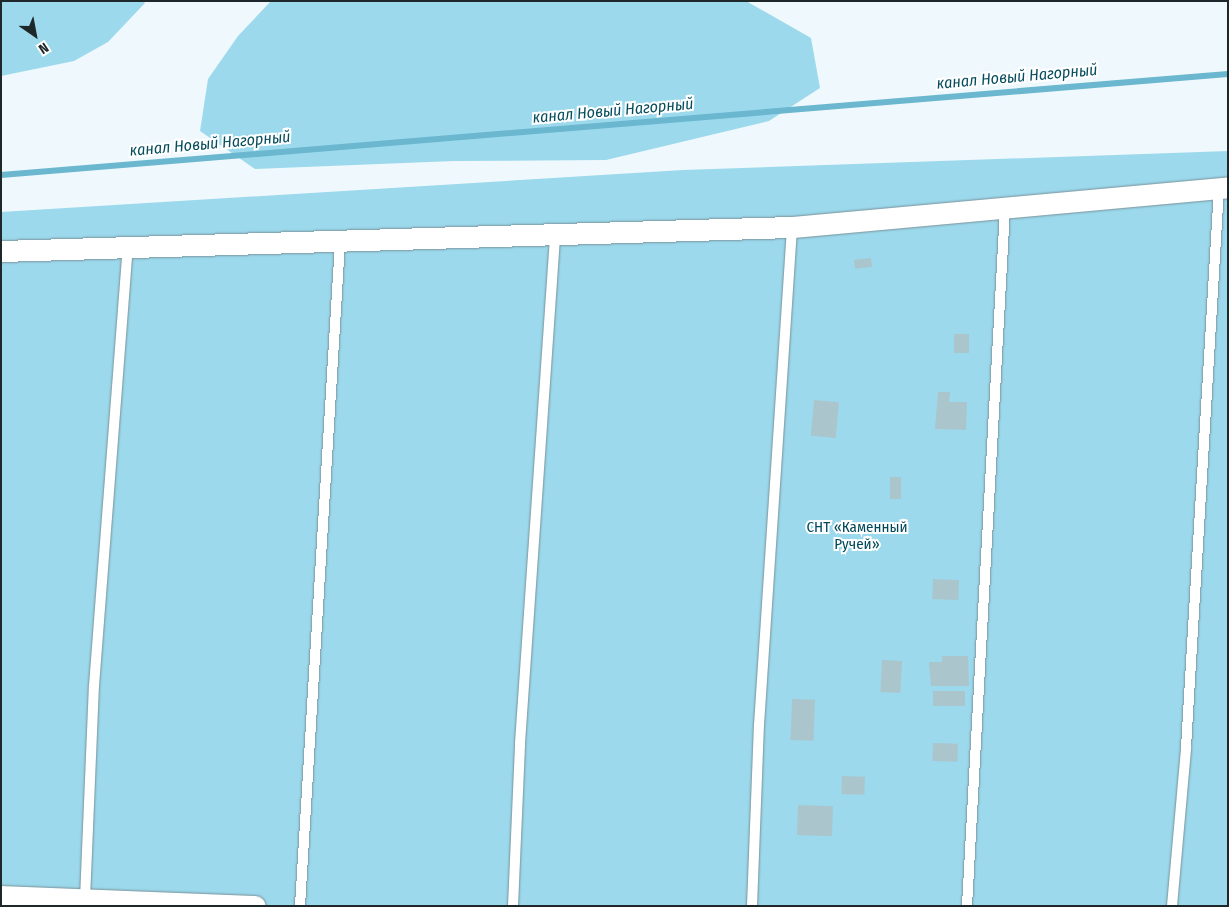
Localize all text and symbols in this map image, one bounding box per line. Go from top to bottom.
north arrow [10,10,60,60]
text: N [35,39,52,57]
water label: канал Новый Нагорный [936,60,1098,94]
water label: канал Новый Нагорный [532,94,694,128]
water label: канал Новый Нагорный [129,127,291,161]
park label: СНТ «Каменный Ручей» [806,518,908,553]

